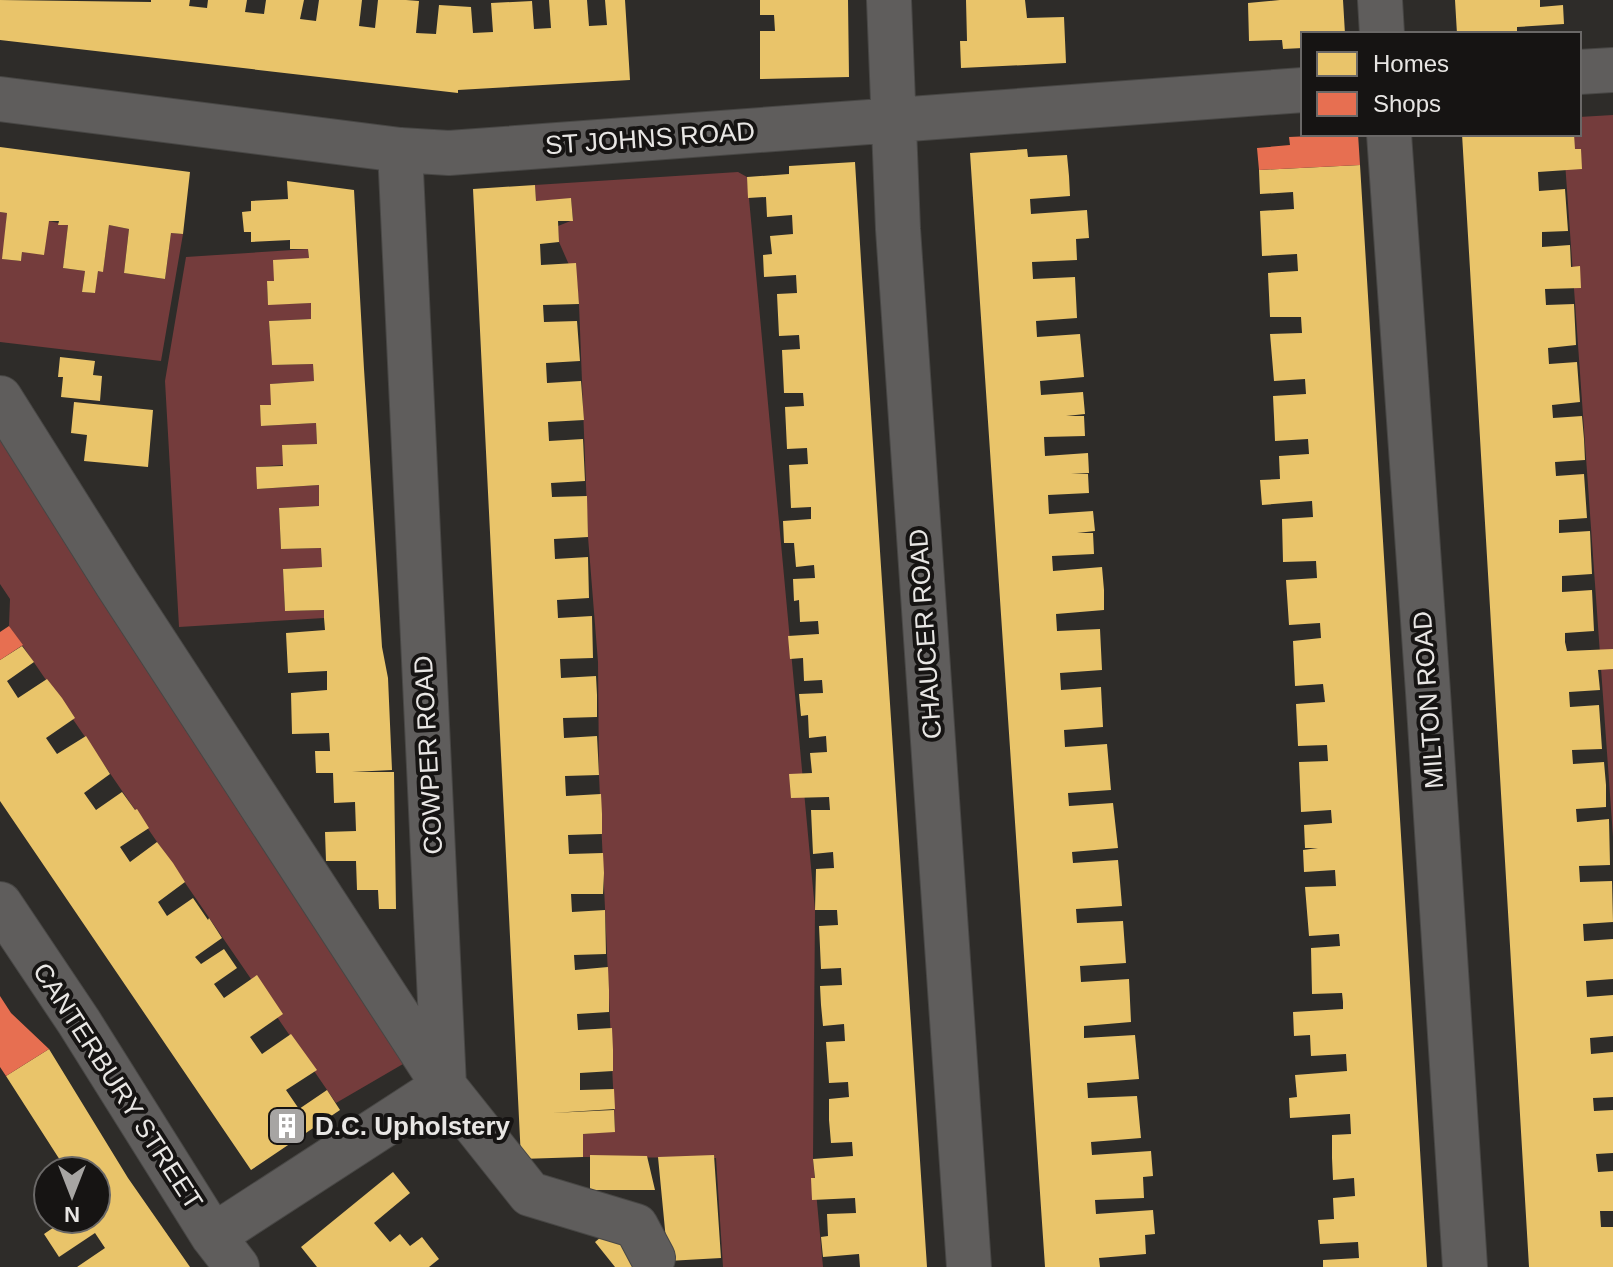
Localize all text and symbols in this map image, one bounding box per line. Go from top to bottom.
legend [1301,32,1581,136]
text: Homes [1373,50,1449,77]
text: Shops [1373,90,1441,117]
street label: ST JOHNS ROAD [544,116,756,160]
street label: CHAUCER ROAD [903,528,947,740]
street label: MILTON ROAD [1407,610,1449,790]
street label: COWPER ROAD [408,655,448,855]
street label: CANTERBURY STREET [26,957,210,1215]
building icon: D.C. Upholstery [266,1105,308,1147]
place label: D.C. Upholstery [315,1111,511,1141]
north arrow [32,1155,112,1235]

